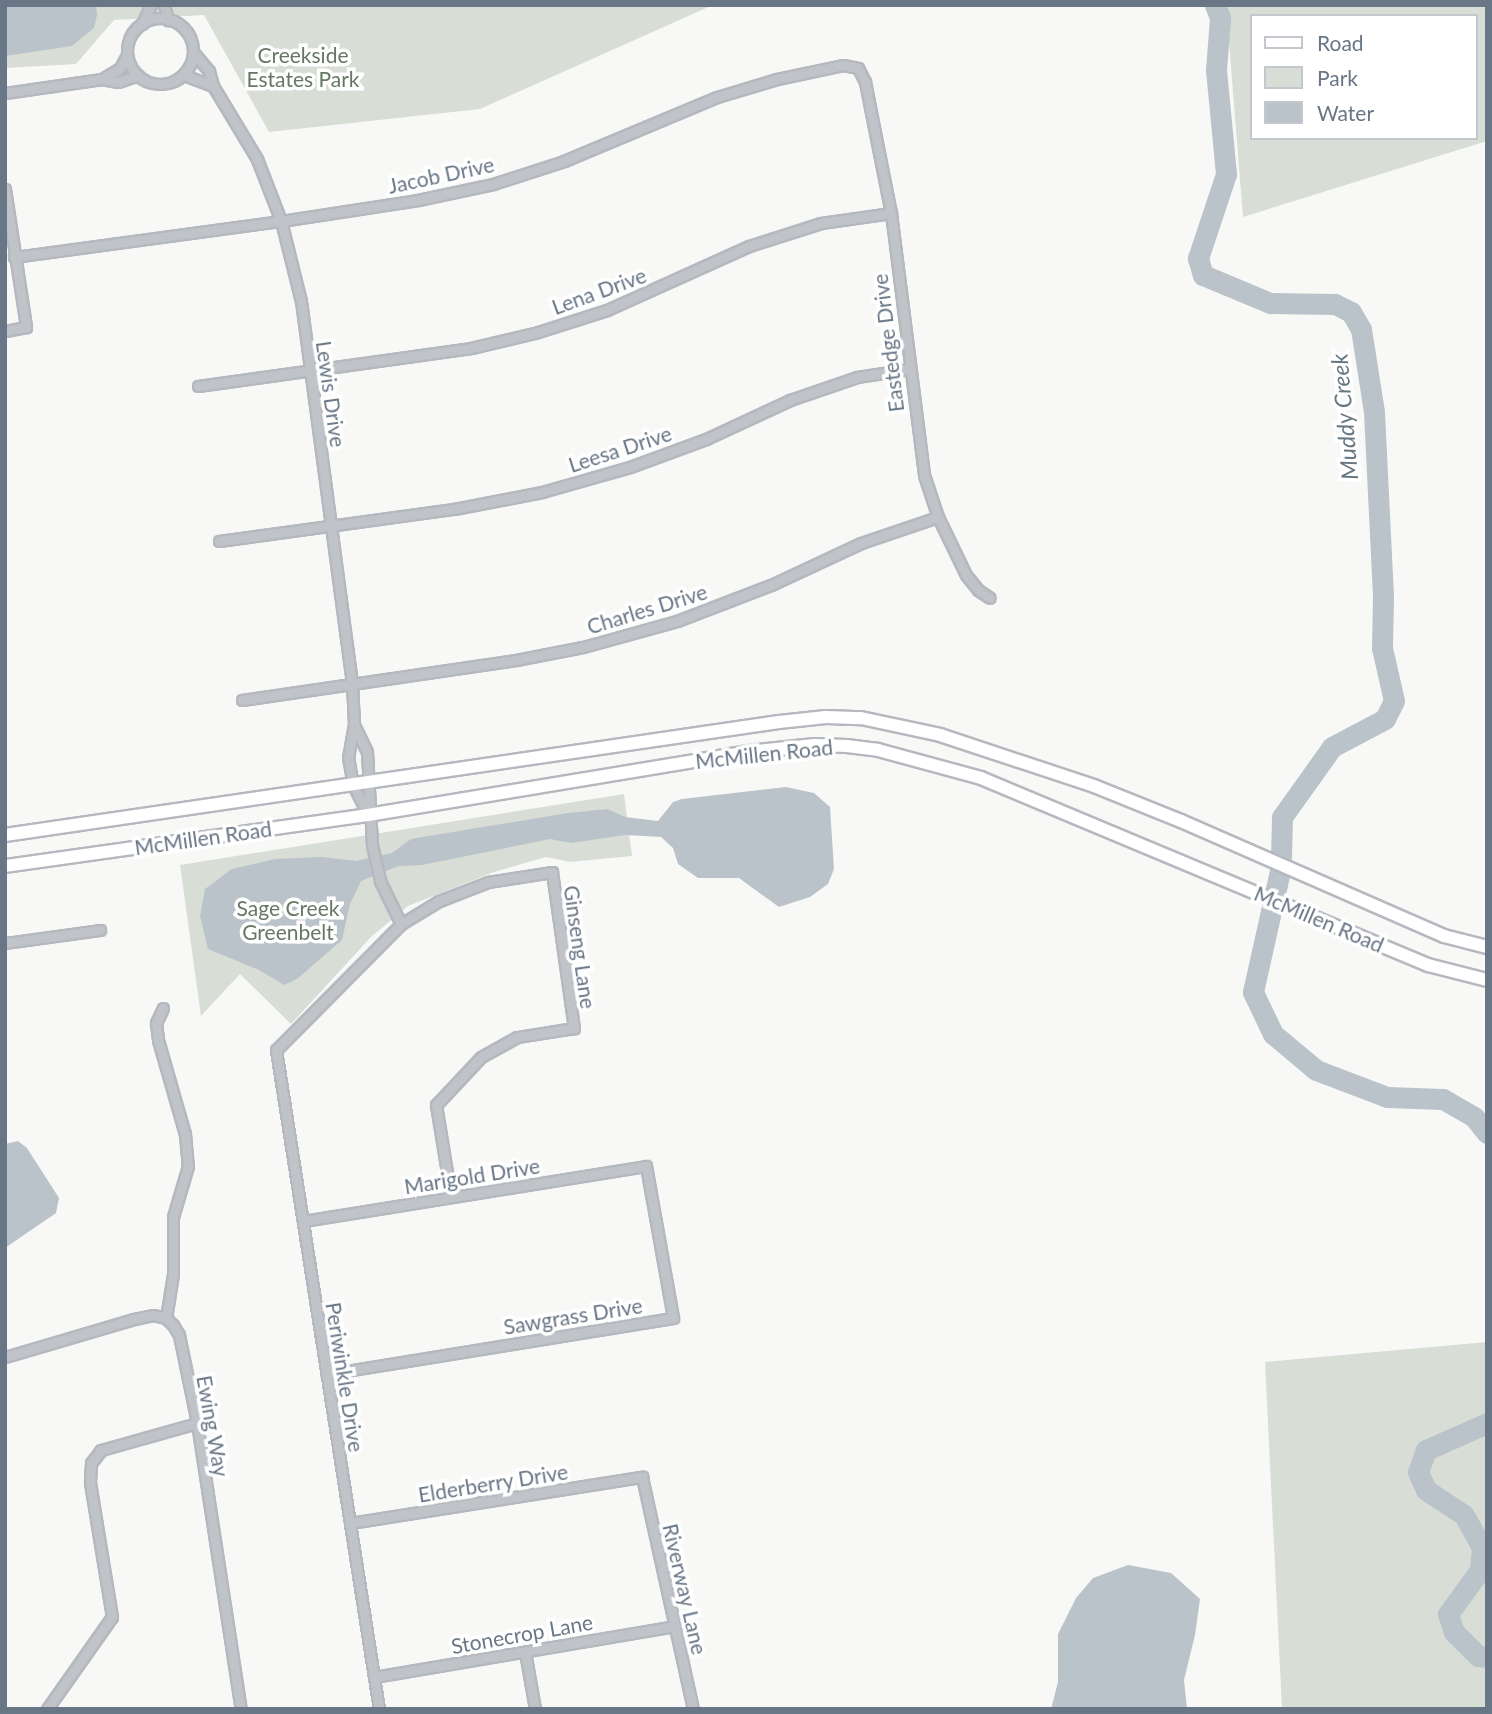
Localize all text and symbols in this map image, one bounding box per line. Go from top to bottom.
legend [1250,14,1478,140]
text: Road [1317,30,1364,55]
park label: Creekside Estates Park [247,42,359,92]
text: Park [1317,65,1358,90]
text: Water [1317,100,1374,125]
street label: Jacob Drive [386,151,496,199]
street label: Lena Drive [548,262,650,320]
street label: Eastedge Drive [867,272,909,414]
street label: Lewis Drive [311,339,351,449]
water label: Muddy Creek [1325,352,1363,482]
street label: Leesa Drive [565,420,675,478]
street label: Charles Drive [584,579,710,639]
street label: McMillen Road [694,734,834,774]
street label: McMillen Road [133,816,273,860]
street label: McMillen Road [1250,880,1388,958]
street label: Ginseng Lane [559,884,601,1010]
park label: Sage Creek Greenbelt [237,895,339,945]
street label: Marigold Drive [402,1153,542,1199]
street label: Sawgrass Drive [502,1293,644,1339]
street label: Periwinkle Drive [321,1300,369,1454]
street label: Ewing Way [192,1373,234,1479]
street label: Elderberry Drive [416,1459,570,1507]
street label: Riverway Lane [658,1521,712,1657]
street label: Stonecrop Lane [449,1609,595,1659]

